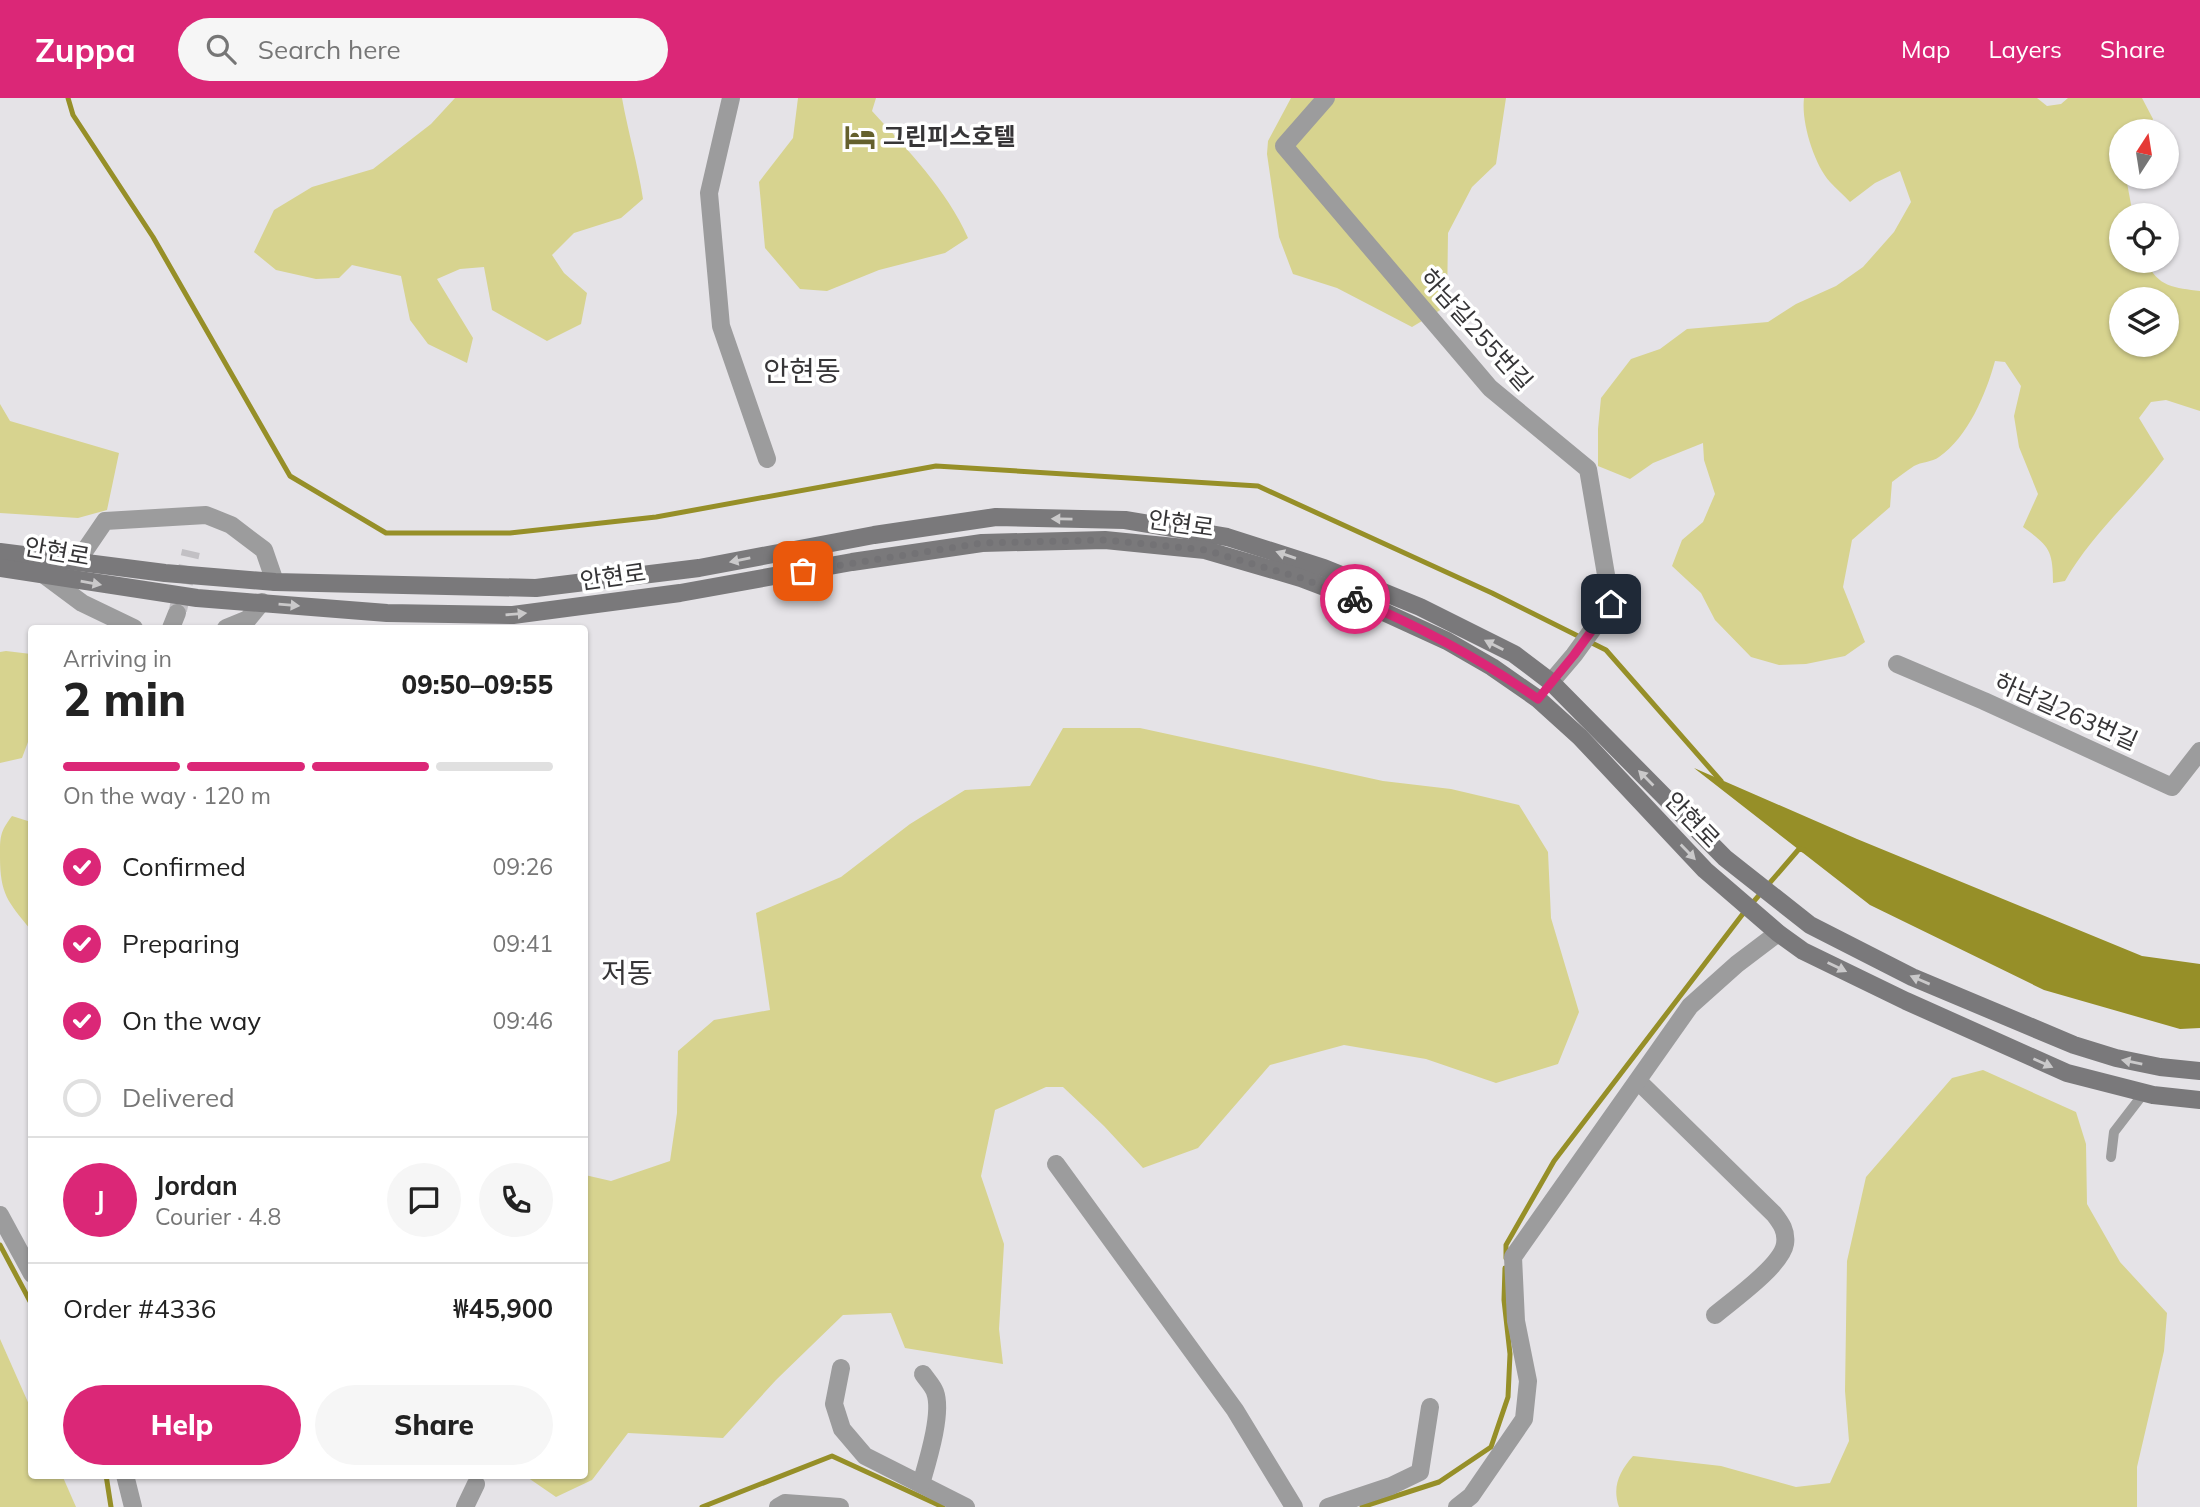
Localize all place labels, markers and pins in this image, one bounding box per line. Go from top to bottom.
hotel icon: 그린피스호텔 [843,120,877,154]
place label: 그린피스호텔 [883,121,1015,151]
pin [773,541,833,601]
pin [1581,574,1641,634]

